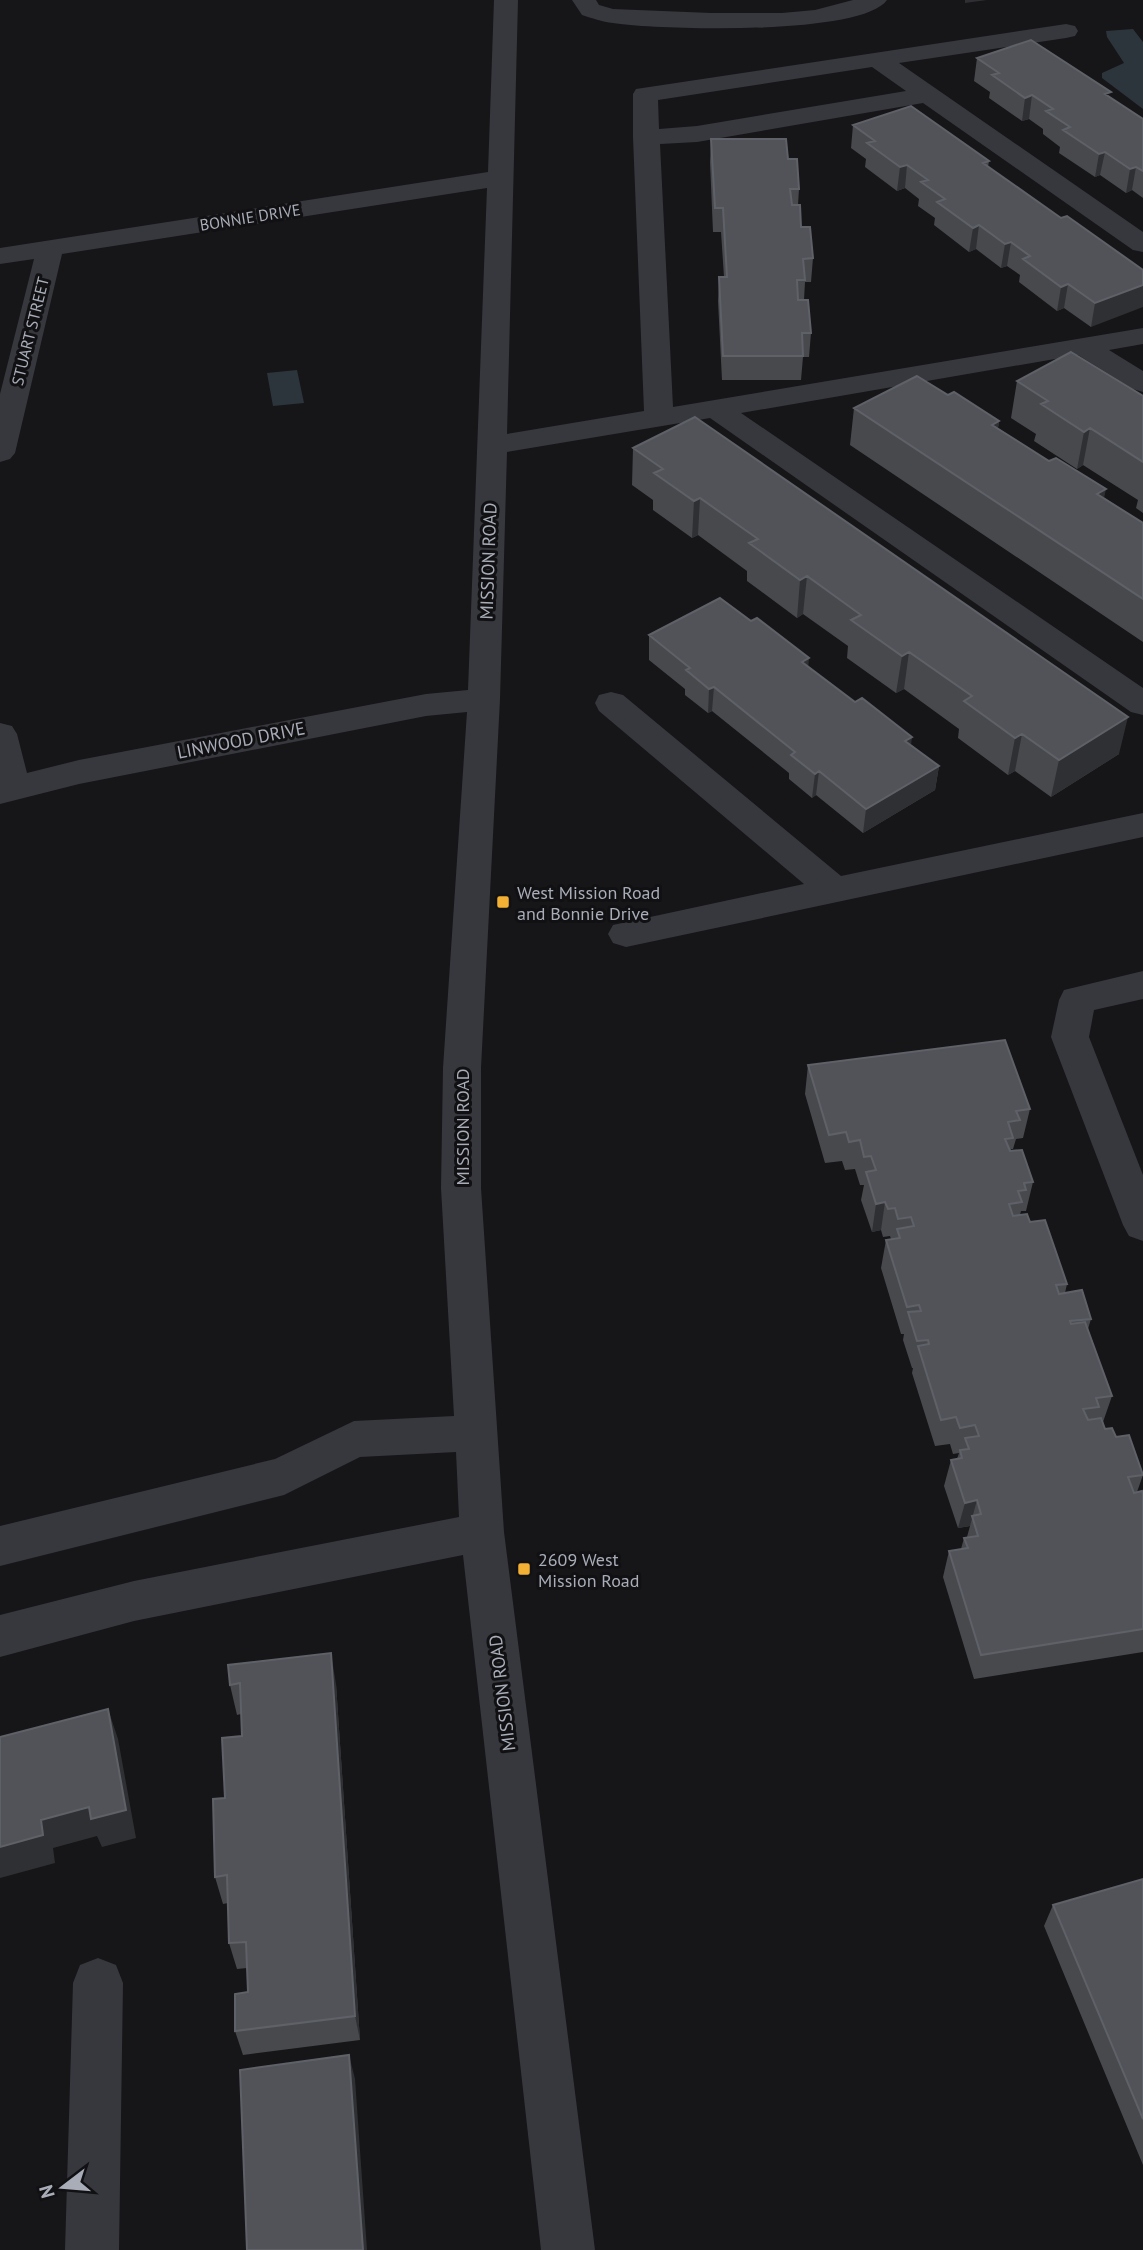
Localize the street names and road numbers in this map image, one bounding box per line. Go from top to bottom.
street label: BONNIE DRIVE [198,199,302,235]
street label: STUART STREET [7,275,53,387]
street label: MISSION ROAD [474,502,502,620]
street label: LINWOOD DRIVE [175,716,307,764]
street label: MISSION ROAD [451,1068,474,1186]
street label: MISSION ROAD [483,1633,521,1753]

